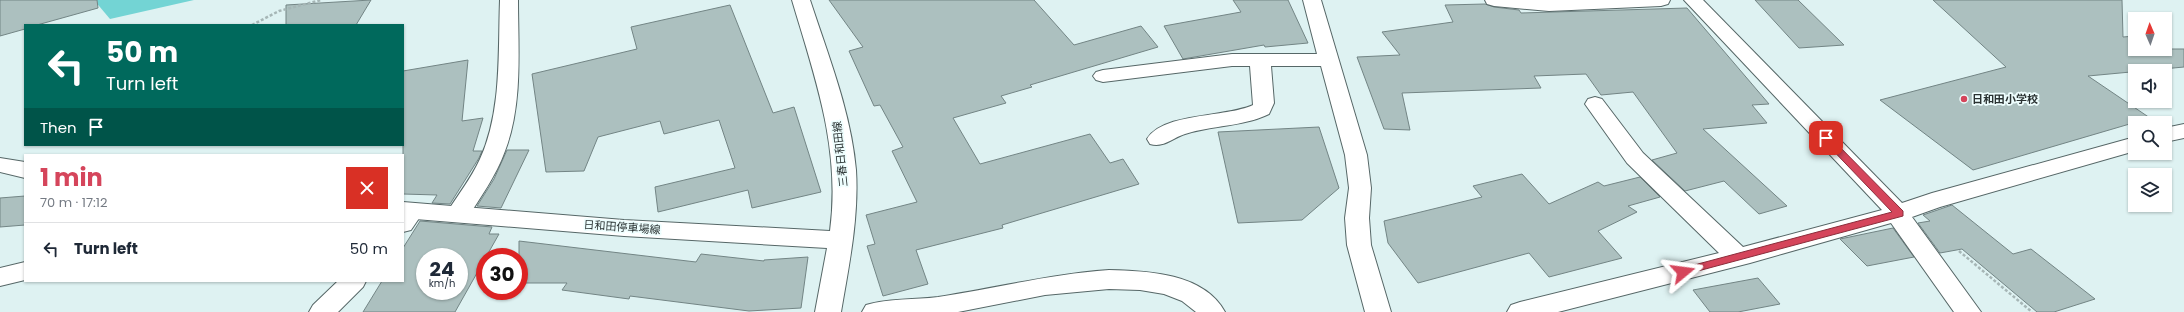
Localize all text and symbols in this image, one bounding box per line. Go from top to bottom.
north arrow [2128,12,2172,56]
map controls [2128,12,2172,212]
text: 50 m [106,33,178,72]
icon: left [40,40,92,92]
button: sound [2128,64,2172,108]
text: Turn left [106,71,178,96]
place label: 日和田小学校 [1972,91,2038,107]
marker: 日和田小学校 [1959,94,1969,104]
icon: arrive [85,116,107,138]
button: search [2128,116,2172,160]
text: Then [40,117,77,138]
street label: 三春日和田線 [829,120,851,188]
pin [1809,121,1843,155]
icon: arrive [1815,127,1837,149]
text: 1 min [40,161,103,194]
button: close [346,167,388,209]
button: layers [2128,168,2172,212]
text: 70 m · 17:12 [40,193,107,212]
street label: 日和田停車場線 [583,216,661,238]
icon: left [40,238,62,260]
text: Turn left [74,238,138,259]
text: 50 m [350,238,388,259]
speed limit sign: 30 [476,248,528,300]
position arrow [1662,251,1704,293]
text: 24 [430,255,454,283]
text: km/h [429,276,455,291]

